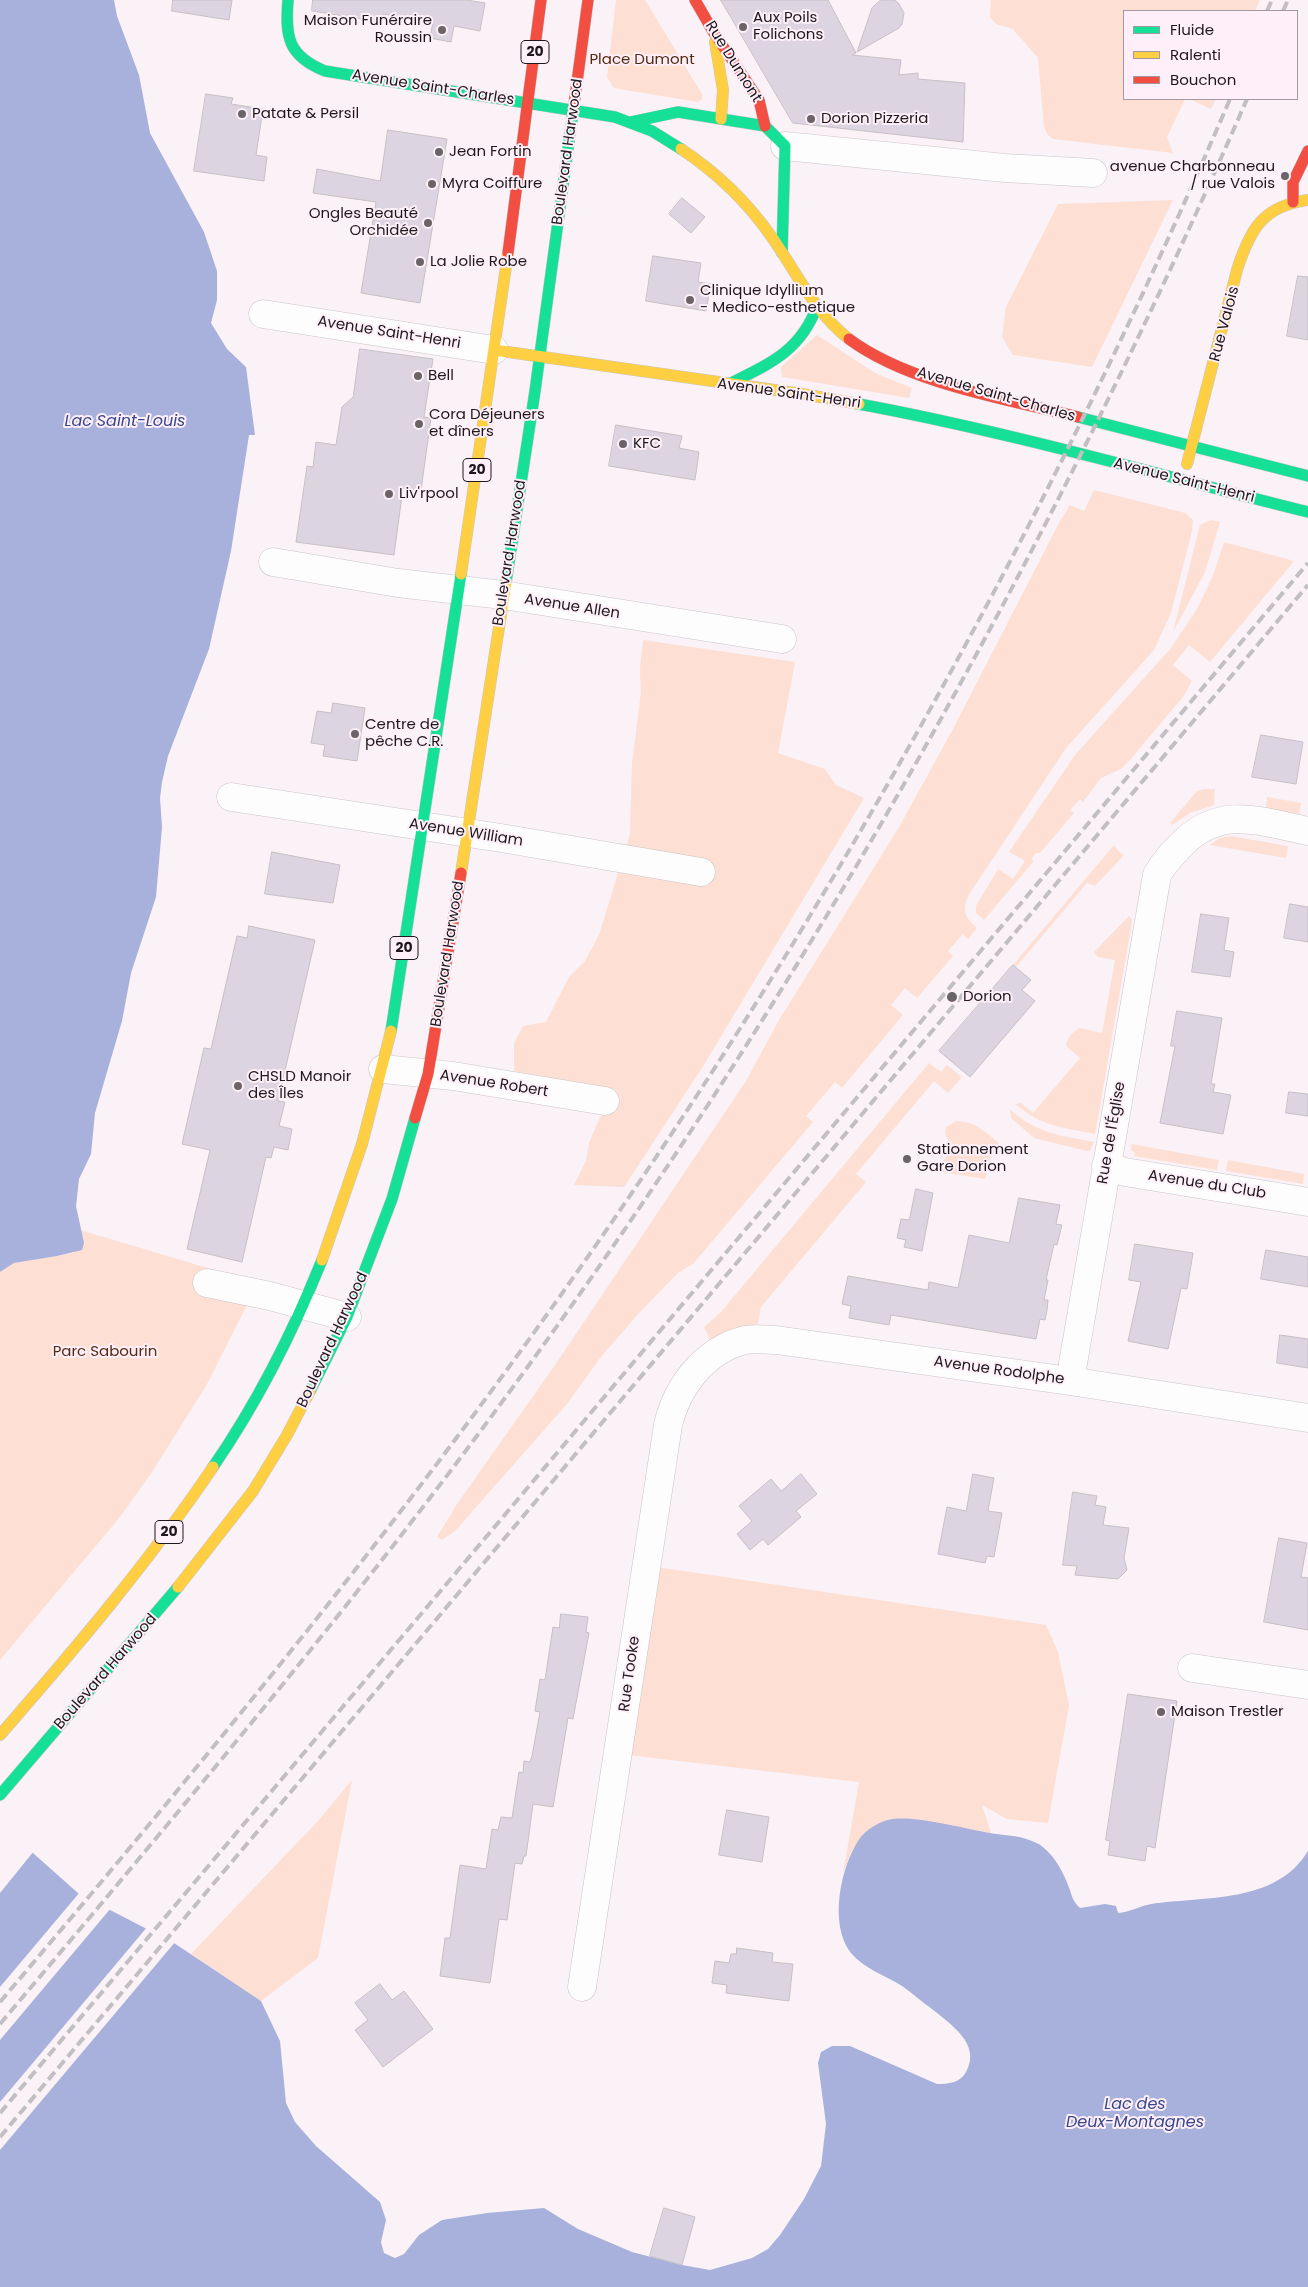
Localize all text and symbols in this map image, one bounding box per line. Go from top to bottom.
place label: Aux Poils Folichons [753,9,823,44]
legend [1123,10,1298,100]
place label: Maison Funéraire Roussin [304,12,432,47]
street label: Rue Dumont [701,18,765,106]
text: Fluide [1170,19,1214,40]
marker: Aux Poils Folichons [737,21,749,33]
marker: Maison Funéraire Roussin [436,24,448,36]
road number: 20 [521,41,549,64]
text: Ralenti [1170,44,1221,65]
park label: Place Dumont [589,51,695,69]
street label: Avenue Saint-Charles [351,66,515,110]
text: Bouchon [1170,69,1236,90]
street label: Boulevard Harwood [549,78,587,226]
place label: Patate & Persil [252,105,359,123]
marker: Patate & Persil [236,108,248,120]
place label: Dorion Pizzeria [821,110,928,128]
marker: Dorion Pizzeria [805,113,817,125]
place label: Jean Fortin [449,143,531,161]
marker: Jean Fortin [433,146,445,158]
place label: avenue Charbonneau / rue Valois [1110,158,1275,193]
marker: avenue Charbonneau / rue Valois [1279,170,1291,182]
place label: Myra Coiffure [442,175,542,193]
marker: Myra Coiffure [426,178,438,190]
place label: Ongles Beauté Orchidée [309,205,418,240]
marker: Ongles Beauté Orchidée [422,217,434,229]
place label: La Jolie Robe [430,253,527,271]
marker: La Jolie Robe [414,256,426,268]
place label: Clinique Idyllium - Medico-esthetique [700,282,855,317]
street label: Rue Valois [1206,284,1244,364]
marker: Clinique Idyllium - Medico-esthetique [684,294,696,306]
street label: Avenue Saint-Henri [316,313,462,353]
street label: Avenue Saint-Charles [915,364,1077,426]
place label: Bell [428,367,454,385]
marker: Bell [412,370,424,382]
street label: Avenue Saint-Henri [716,375,862,413]
place label: Cora Déjeuners et dîners [429,406,545,441]
water label: Lac Saint-Louis [65,412,185,432]
marker: Cora Déjeuners et dîners [413,418,425,430]
place label: KFC [633,435,661,453]
marker: KFC [617,438,629,450]
street label: Avenue Saint-Henri [1112,455,1256,507]
road number: 20 [463,458,491,482]
street label: Boulevard Harwood [490,479,530,627]
place label: Liv'rpool [399,485,459,503]
marker: Liv'rpool [383,488,395,500]
street label: Avenue Allen [523,591,621,623]
place label: Centre de pêche C.R. [365,716,443,751]
marker: Centre de pêche C.R. [349,728,361,740]
street label: Avenue William [408,815,524,851]
street label: Boulevard Harwood [428,880,468,1028]
road number: 20 [390,936,418,960]
place label: Dorion [963,988,1012,1006]
marker: Dorion [945,990,959,1004]
street label: Avenue Robert [438,1067,550,1101]
place label: CHSLD Manoir des Îles [248,1068,351,1103]
marker: CHSLD Manoir des Îles [232,1080,244,1092]
street label: Rue de l'Église [1094,1080,1130,1186]
place label: Stationnement Gare Dorion [917,1141,1028,1176]
marker: Stationnement Gare Dorion [901,1153,913,1165]
street label: Avenue du Club [1147,1167,1267,1203]
street label: Boulevard Harwood [294,1269,372,1411]
park label: Parc Sabourin [53,1343,157,1361]
street label: Avenue Rodolphe [933,1353,1065,1389]
road number: 20 [155,1520,183,1544]
street label: Boulevard Harwood [51,1610,161,1734]
street label: Rue Tooke [616,1635,644,1713]
place label: Maison Trestler [1171,1703,1284,1721]
marker: Maison Trestler [1155,1706,1167,1718]
water label: Lac des Deux-Montagnes [1066,2095,1204,2133]

